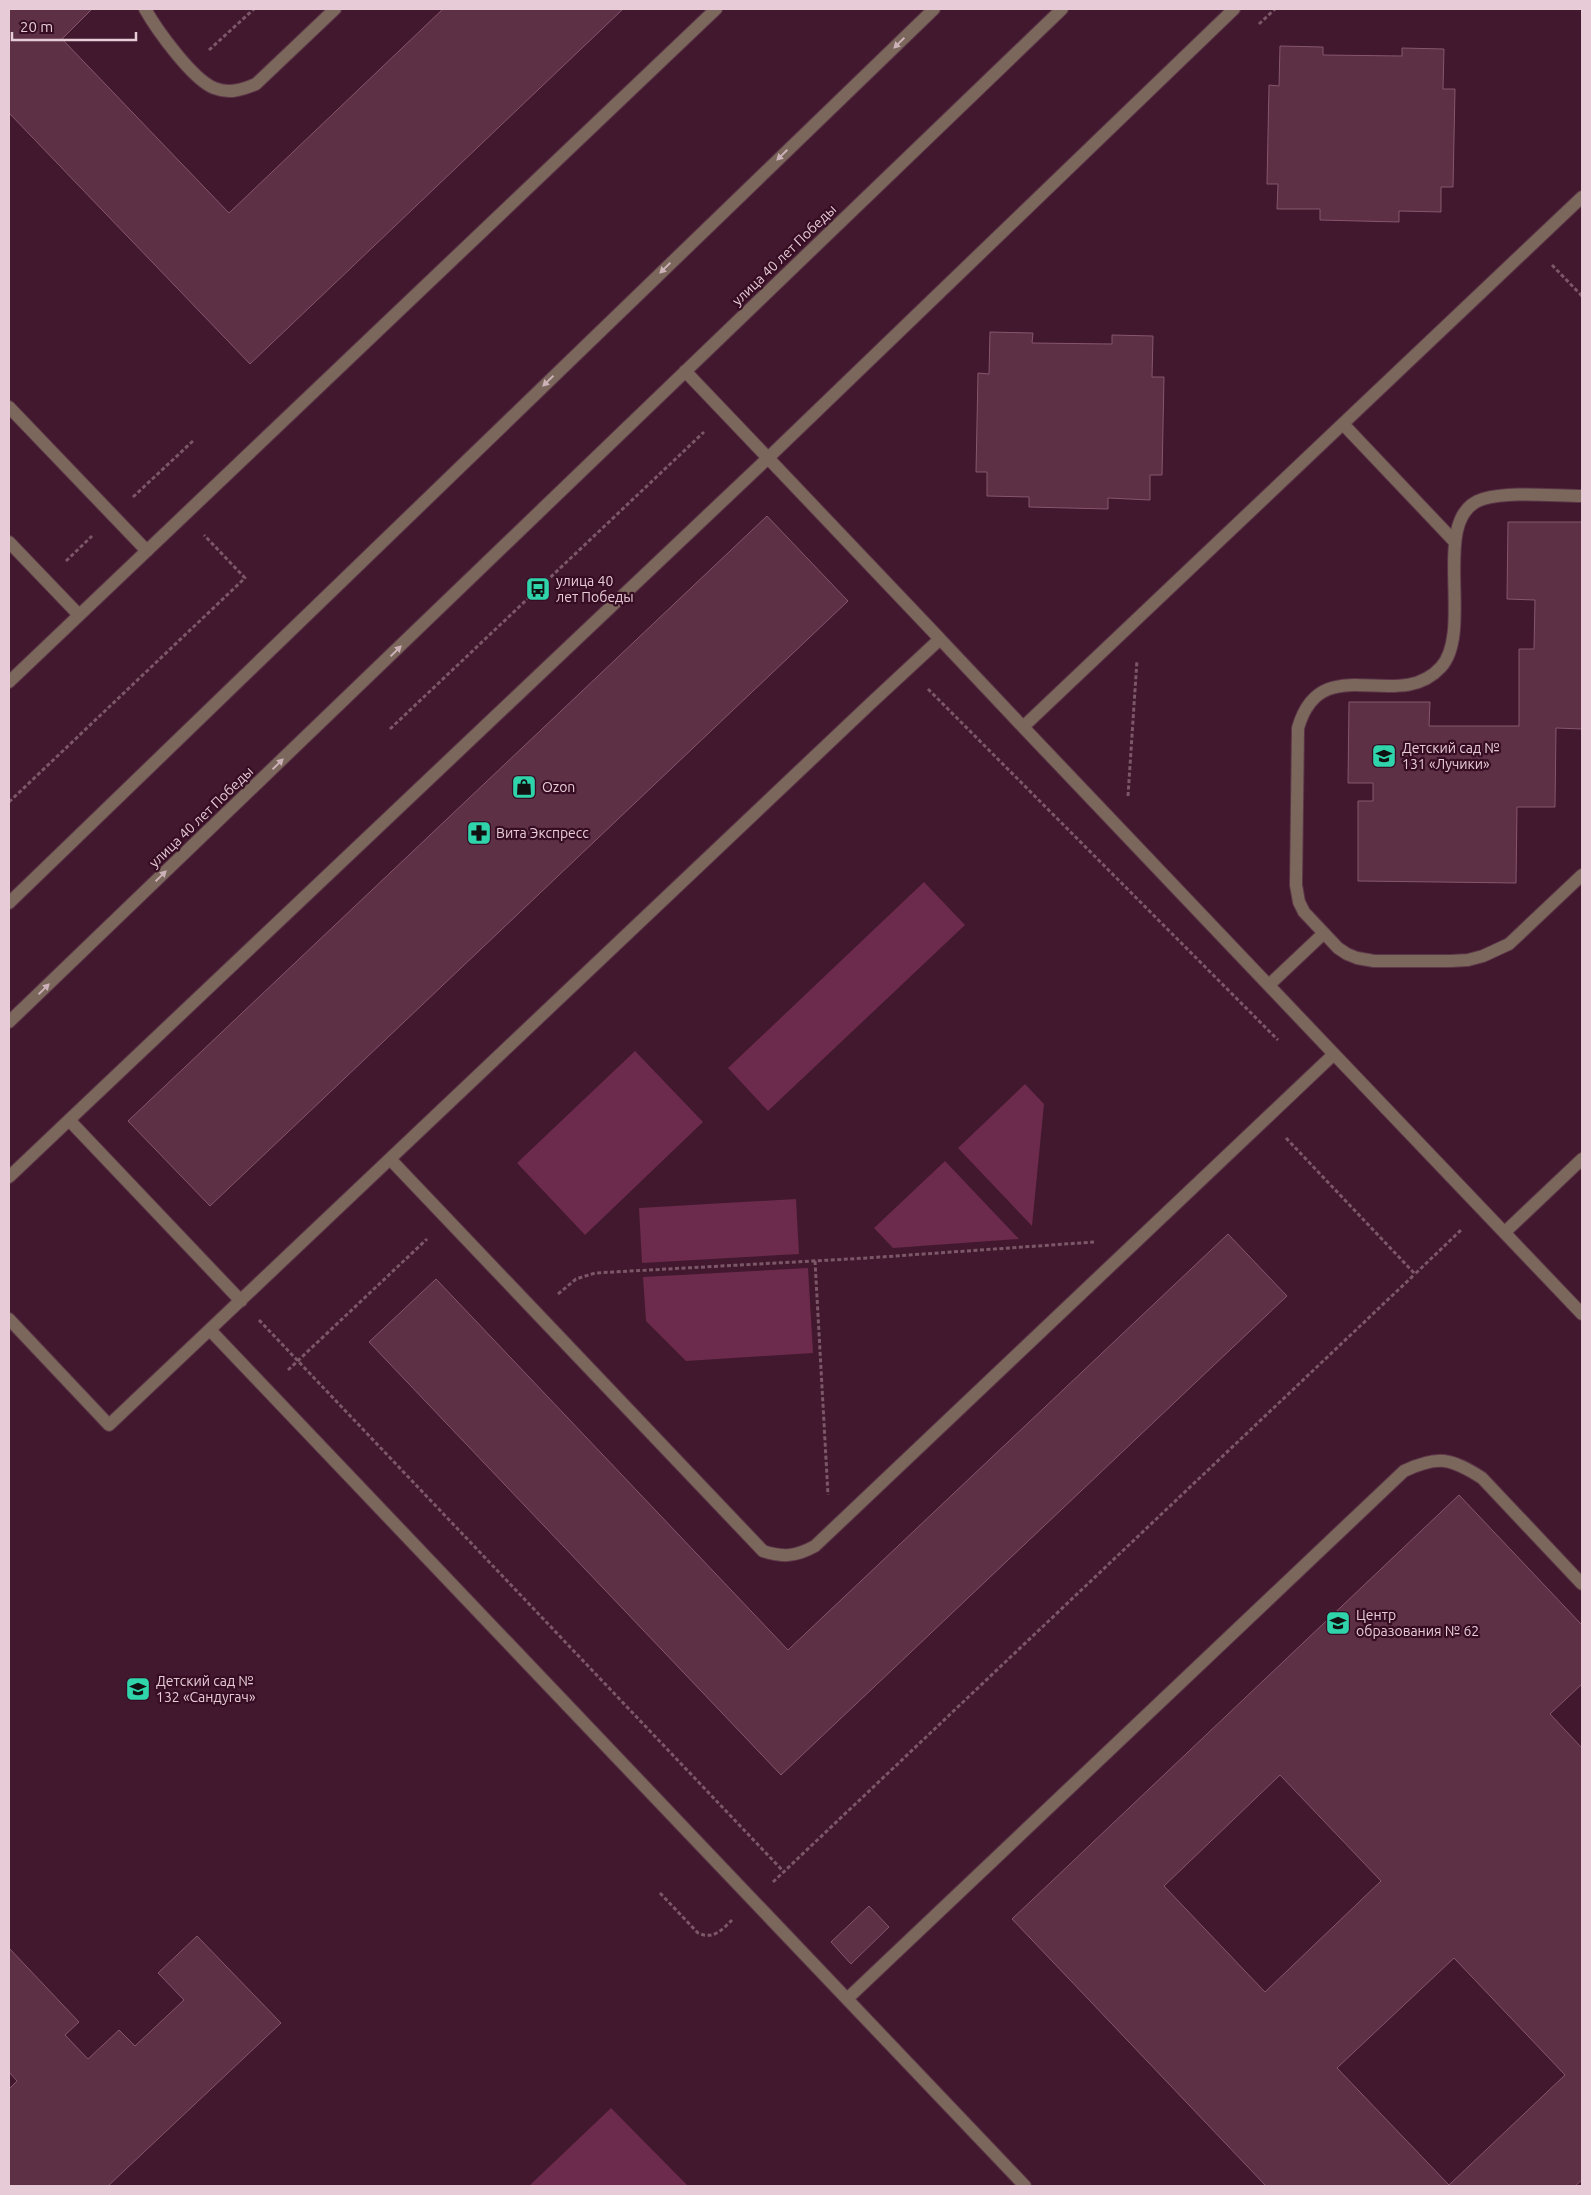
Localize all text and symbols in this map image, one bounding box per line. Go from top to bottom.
scale bar [12,10,136,42]
text: 20 m [20,18,53,35]
one-way arrow [893,37,905,49]
one-way arrow [777,149,789,161]
street label: улица 40 лет Победы [729,201,839,309]
one-way arrow [660,262,672,274]
one-way arrow [543,375,555,387]
place label: улица 40 лет Победы [556,573,634,605]
bus stop icon: улица 40 лет Победы [525,576,551,602]
one-way arrow [389,645,401,657]
place label: Детский сад № 131 «Лучики» [1402,740,1500,772]
school or university icon: Детский сад № 131 «Лучики» [1371,743,1397,769]
one-way arrow [272,758,284,770]
street label: улица 40 лет Победы [146,763,256,871]
shop icon: Ozon [511,774,537,800]
place label: Ozon [542,779,575,795]
pharmacy icon: Вита Экспресс [466,820,492,846]
place label: Вита Экспресс [496,825,589,841]
one-way arrow [155,870,167,882]
one-way arrow [38,983,50,995]
place label: Центр образования № 62 [1356,1607,1479,1639]
school or university icon: Центр образования № 62 [1325,1610,1351,1636]
place label: Детский сад № 132 «Сандугач» [156,1673,256,1705]
school or university icon: Детский сад № 132 «Сандугач» [125,1676,151,1702]

